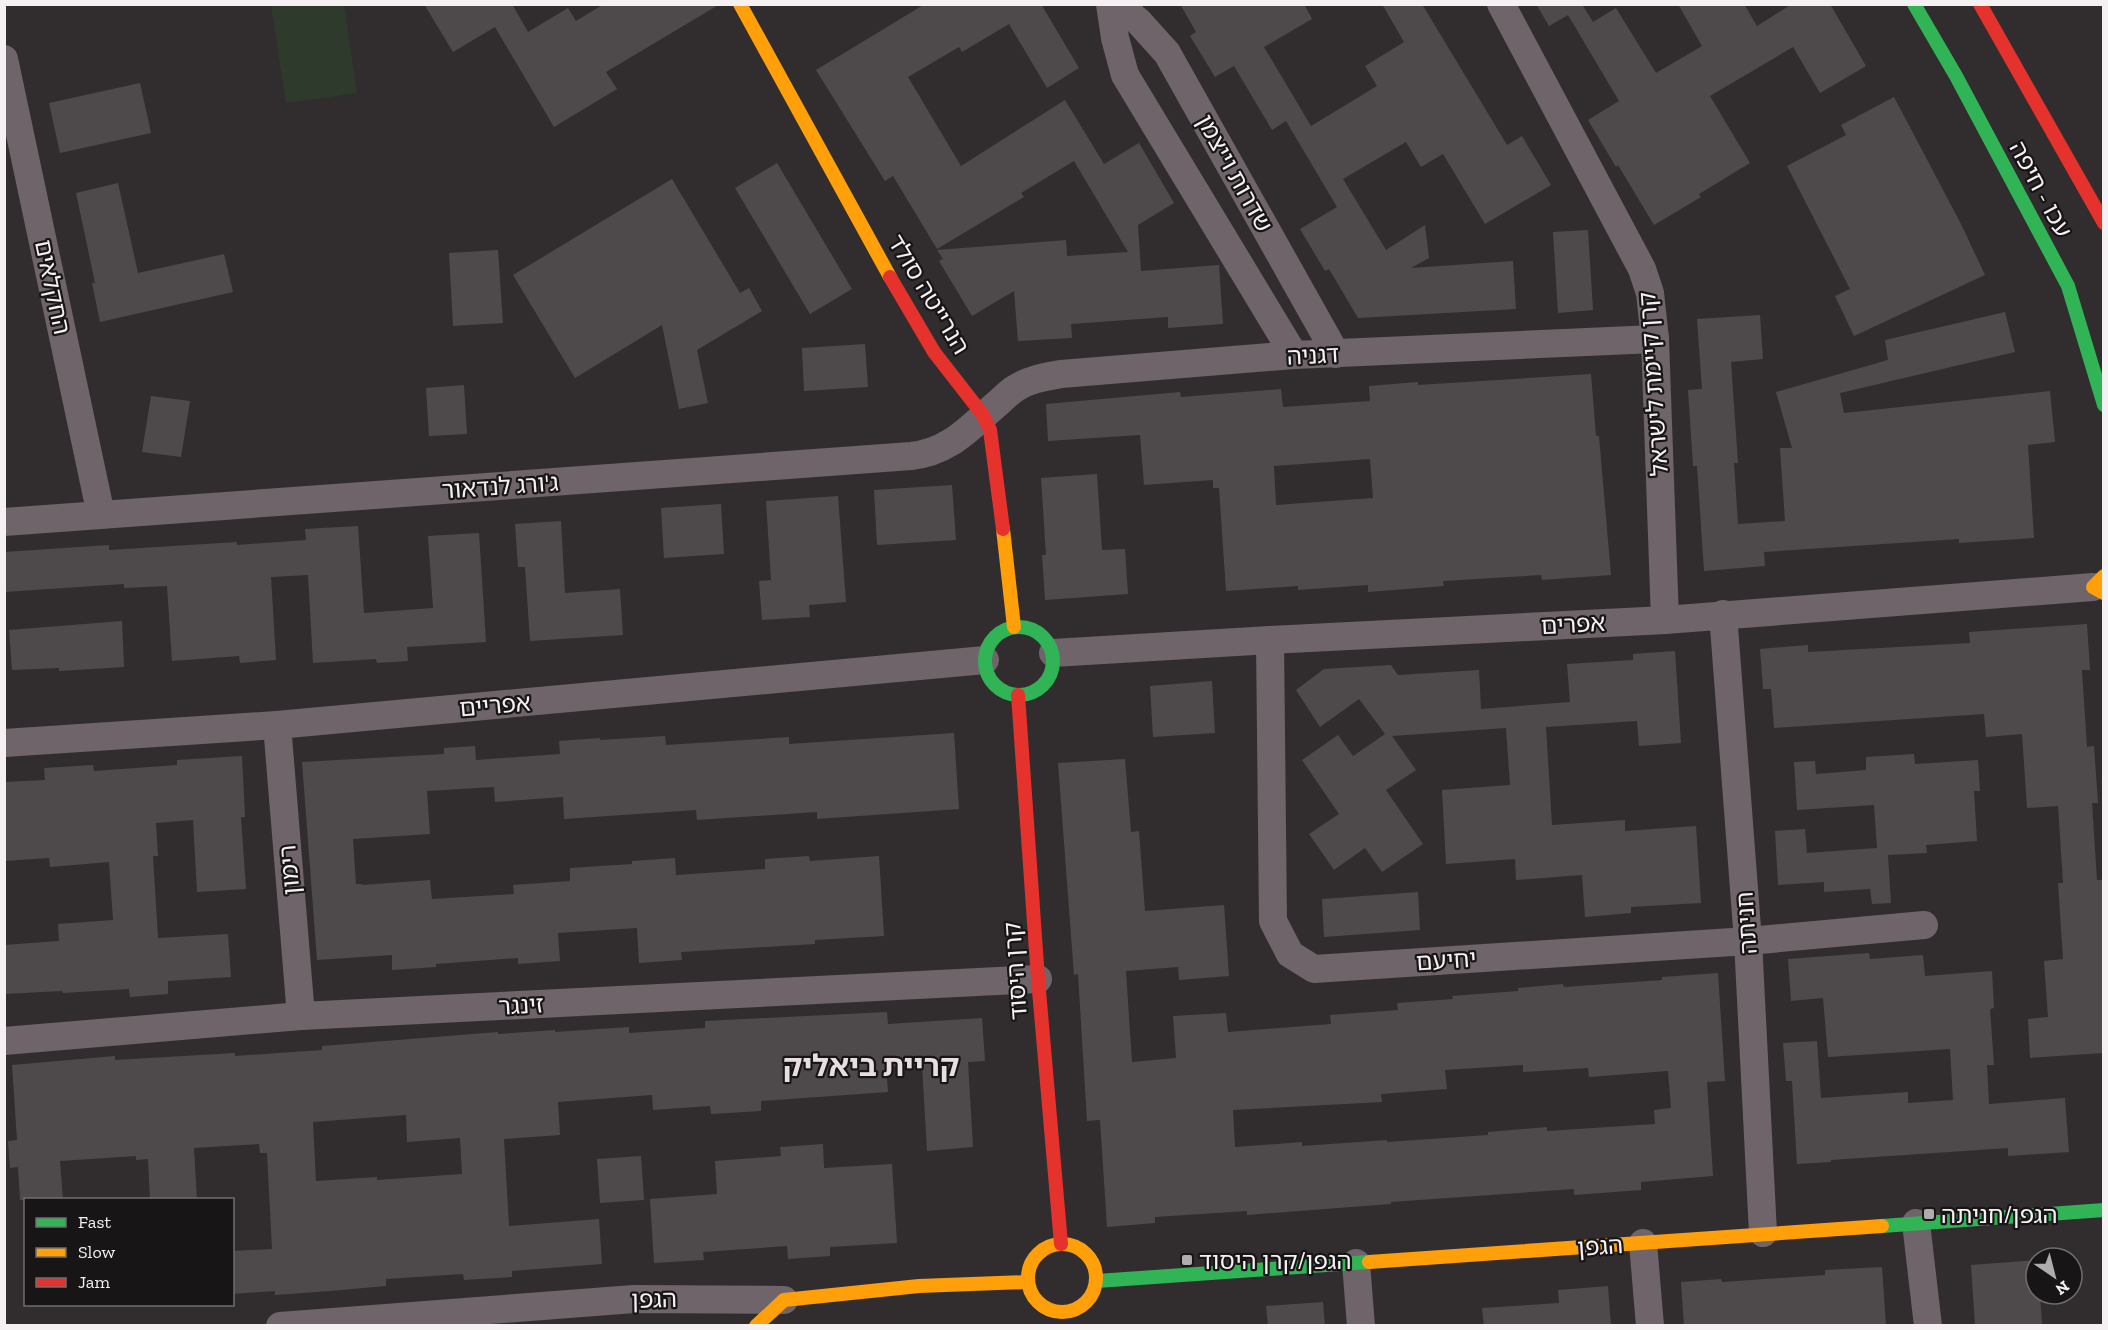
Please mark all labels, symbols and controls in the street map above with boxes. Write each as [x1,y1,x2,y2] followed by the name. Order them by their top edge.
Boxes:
[1191,109,1279,237] street label: שדרות וייצמן
[2004,136,2078,242] street label: עכו - חיפה
[882,229,976,359] street label: הנרייטה סולד
[29,237,77,337] street label: החקלאים
[1632,291,1674,477] street label: קרן קיימת לישראל
[1286,339,1340,371] street label: דגניה
[441,467,559,505] street label: ג'ורג לנדאור
[1540,608,1606,640] street label: אפרים
[458,687,532,723] street label: אפריים
[272,844,306,896] street label: רימון
[1729,891,1763,955] street label: חניתה
[997,921,1033,1021] street label: קרן היסוד
[1415,943,1477,977] street label: יחיעם
[497,989,545,1021] street label: זינגר
[783,1048,959,1084] district label: קריית ביאליק
[24,1198,234,1306] legend
[1941,1200,2058,1229] place label: הגפן/חניתה
[1922,1207,1936,1221] marker: הגפן/חניתה
[78,1211,111,1233] text: Fast
[1576,1230,1624,1262] street label: הגפן
[78,1241,115,1263] text: Slow
[1199,1246,1351,1275] place label: הגפן/קרן היסוד
[2024,1246,2084,1306] north arrow
[1180,1253,1194,1267] marker: הגפן/קרן היסוד
[78,1271,110,1293] text: Jam
[2052,1277,2073,1299] text: N
[631,1284,677,1314] street label: הגפן

